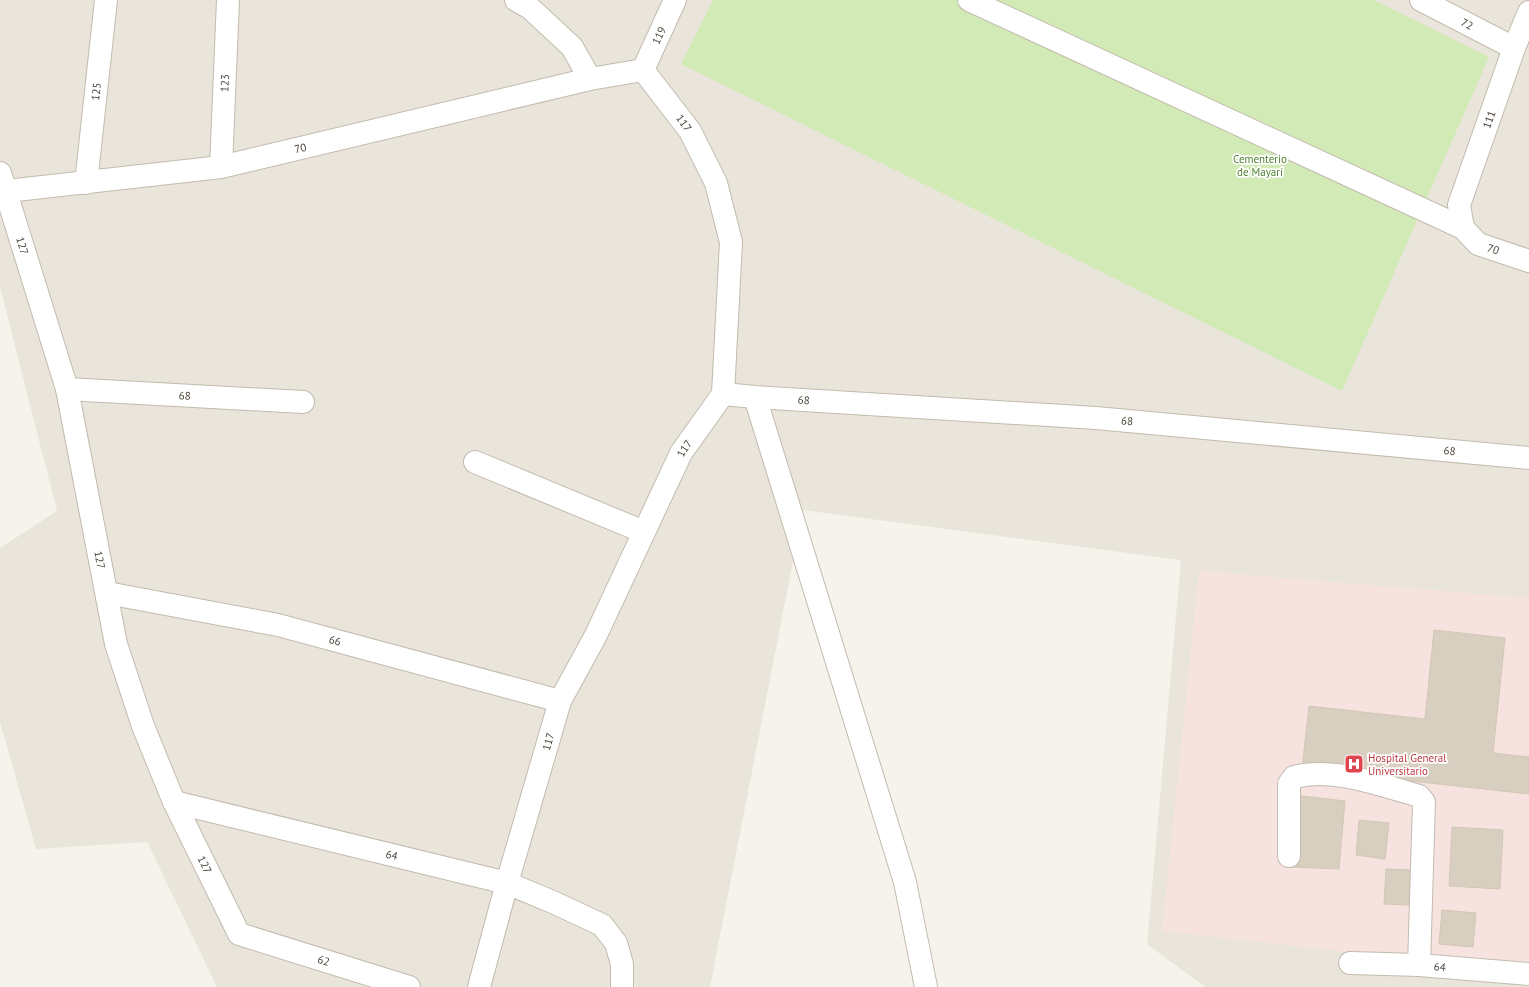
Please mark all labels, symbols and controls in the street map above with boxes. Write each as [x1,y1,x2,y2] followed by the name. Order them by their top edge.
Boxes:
[1459,15,1476,33] street label: 72
[649,24,669,47] street label: 119
[217,74,232,92] street label: 123
[88,82,104,101] street label: 125
[1479,109,1499,130] street label: 111
[673,112,695,134] street label: 117
[293,140,308,156] street label: 70
[1233,152,1287,179] park label: Cementerio de Mayarí
[13,235,32,256] street label: 127
[1485,241,1501,258] street label: 70
[178,388,191,403] street label: 68
[797,393,810,407] street label: 68
[1120,413,1134,428] street label: 68
[673,437,695,459] street label: 117
[1443,443,1456,458] street label: 68
[91,550,108,570] street label: 127
[327,632,343,649] street label: 66
[539,731,557,752] street label: 117
[1368,751,1447,778] place label: Hospital General Universitario
[1343,753,1365,775] hospital icon: Hospital General Universitario
[384,847,399,863] street label: 64
[195,853,215,876] street label: 127
[316,952,331,969] street label: 62
[1433,959,1446,974] street label: 64

